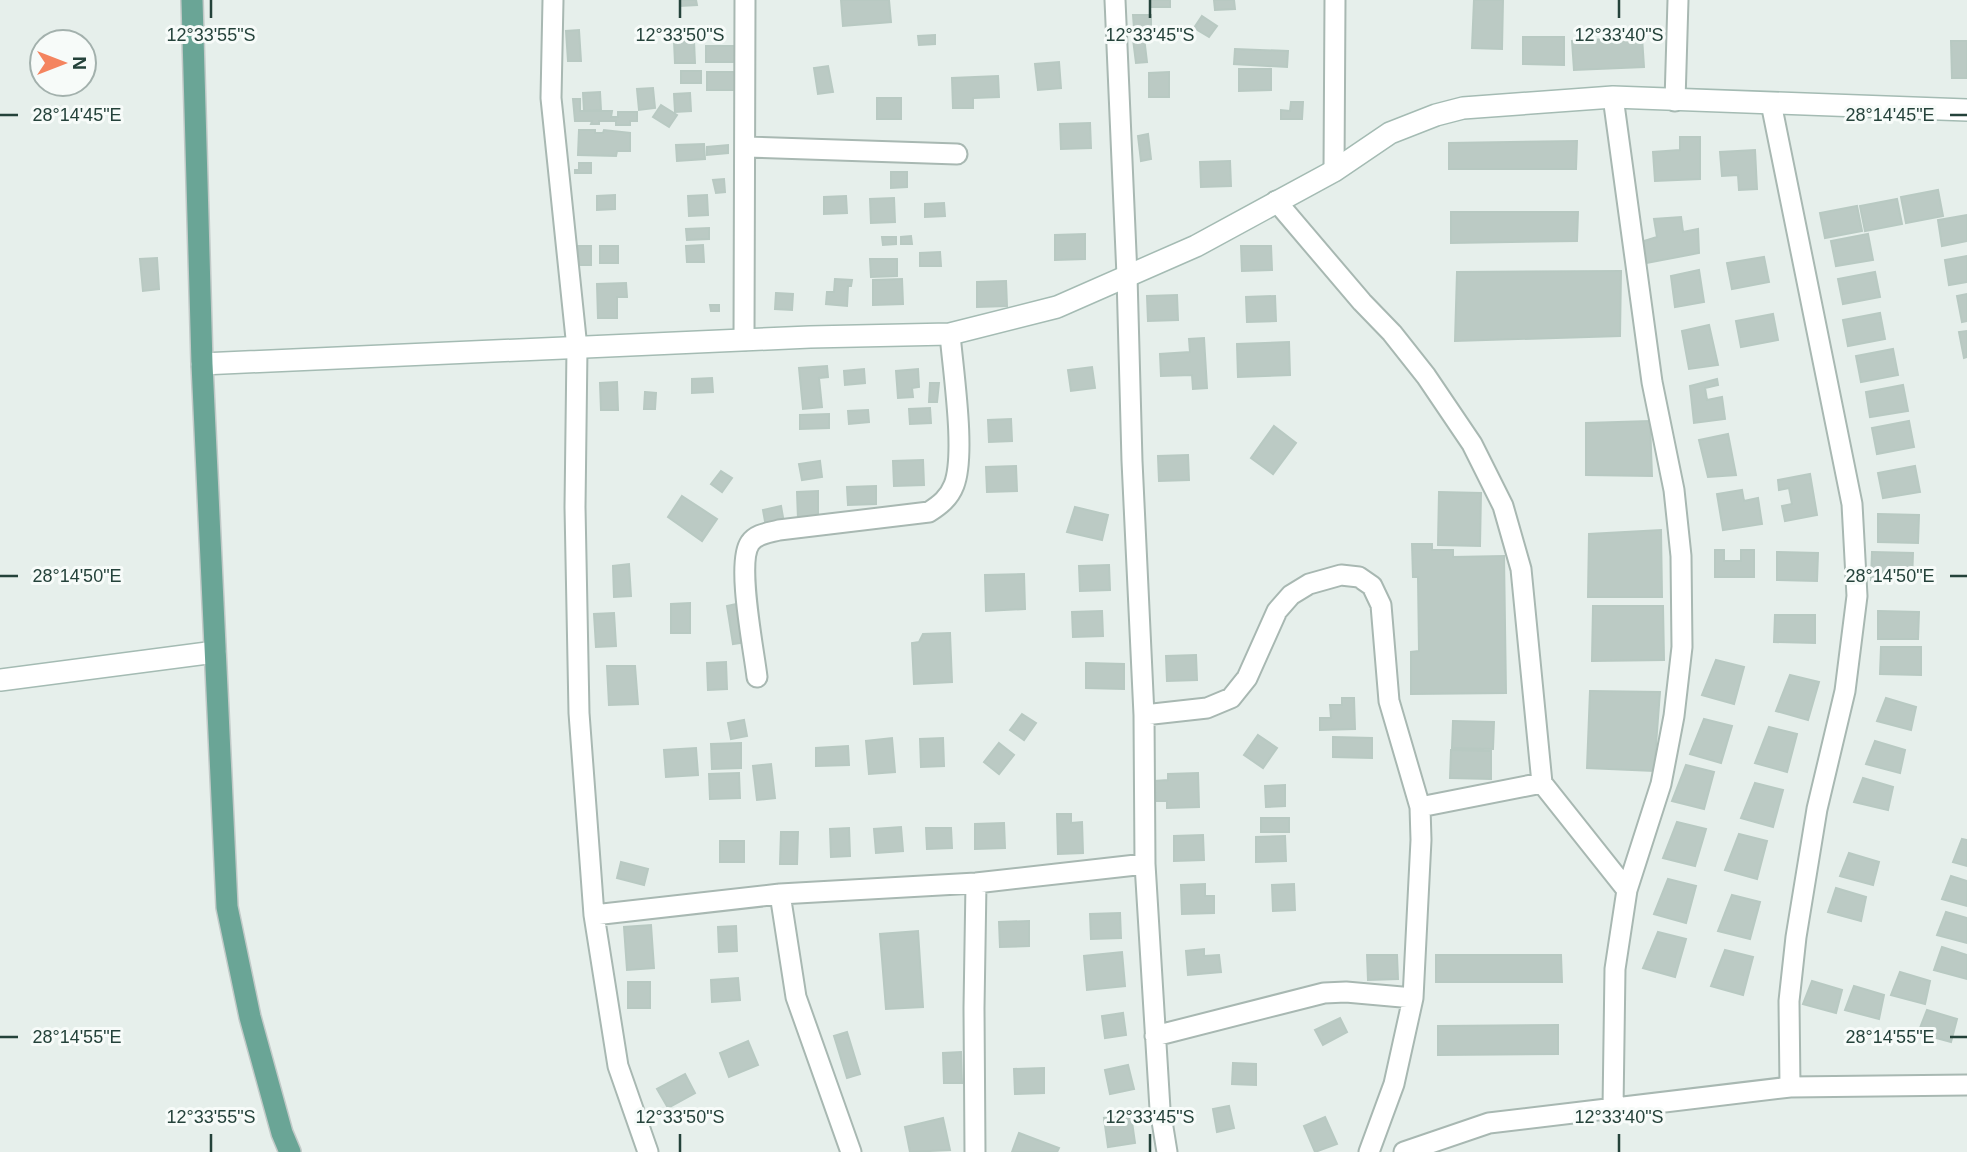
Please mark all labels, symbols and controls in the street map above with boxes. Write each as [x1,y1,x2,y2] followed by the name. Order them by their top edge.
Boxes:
[166,25,256,45] text: 12°33'55"S
[635,25,725,45] text: 12°33'50"S
[1105,25,1195,45] text: 12°33'45"S
[1574,25,1664,45] text: 12°33'40"S
[28,28,98,98] north arrow
[69,56,90,70] text: N
[32,105,122,125] text: 28°14'45"E
[1845,105,1935,125] text: 28°14'45"E
[32,566,122,586] text: 28°14'50"E
[1845,566,1935,586] text: 28°14'50"E
[32,1027,122,1047] text: 28°14'55"E
[1845,1027,1935,1047] text: 28°14'55"E
[166,1107,256,1127] text: 12°33'55"S
[635,1107,725,1127] text: 12°33'50"S
[1105,1107,1195,1127] text: 12°33'45"S
[1574,1107,1664,1127] text: 12°33'40"S

